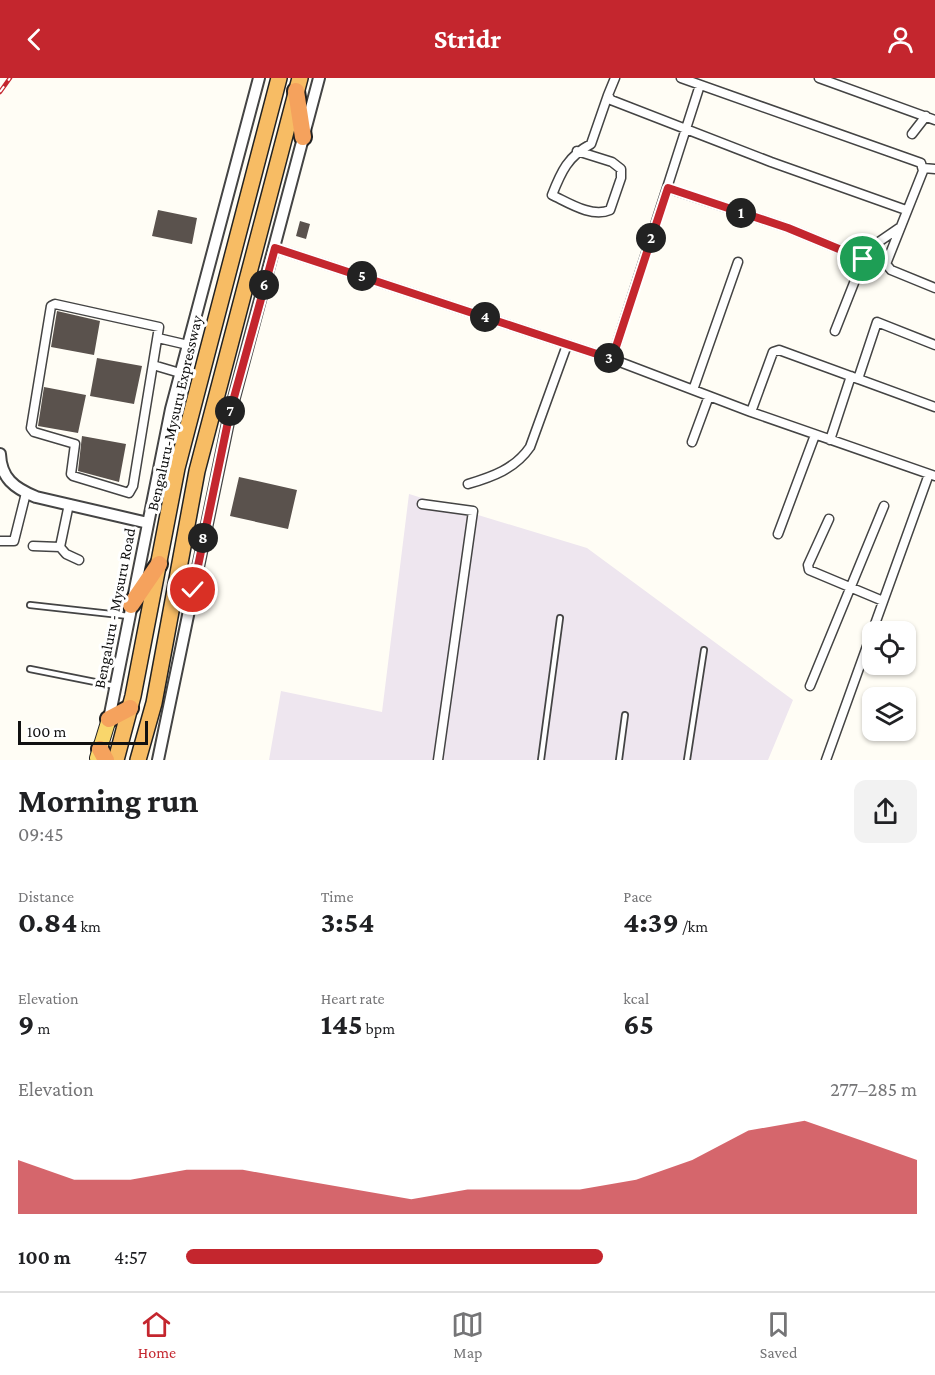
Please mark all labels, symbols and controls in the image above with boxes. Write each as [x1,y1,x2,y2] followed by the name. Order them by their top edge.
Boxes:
[18,23,51,56] icon: back
[884,23,917,56] icon: person
[434,24,501,54] text: Stridr
[726,198,756,228] pin: 1
[738,204,744,221] text: 1
[636,223,666,253] pin: 2
[647,229,655,246] text: 2
[837,233,888,284] pin
[846,242,879,275] icon: arrive
[347,261,377,291] pin: 5
[358,267,366,284] text: 5
[249,270,279,300] pin: 6
[260,276,268,293] text: 6
[470,302,500,332] pin: 4
[481,308,489,325] text: 4
[144,313,206,513] street label: Bengaluru-Mysuru Expressway
[594,343,624,373] pin: 3
[605,349,613,366] text: 3
[215,396,245,426] pin: 7
[226,402,234,419] text: 7
[188,523,218,553] pin: 8
[91,526,139,690] street label: Bengaluru - Mysuru Road
[198,529,208,546] text: 8
[167,564,218,615] pin
[176,573,209,606] icon: check
[862,621,916,741] map controls
[862,621,916,675] button: locate
[862,687,916,741] button: layers
[18,718,148,746] scale bar
[27,723,66,740] text: 100 m
[854,780,917,843] button: share
[18,782,199,819] text: Morning run
[18,823,64,845] text: 09:45
[18,888,74,905] text: Distance
[321,888,353,905] text: Time
[623,888,652,905] text: Pace
[18,905,77,938] text: 0.84
[321,905,375,938] text: 3:54
[623,905,679,938] text: 4:39
[77,918,101,935] text: km
[679,918,708,935] text: /km
[18,990,79,1007] text: Elevation
[321,990,385,1007] text: Heart rate
[623,990,649,1007] text: kcal
[18,1007,34,1040] text: 9
[321,1007,363,1040] text: 145
[623,1007,654,1040] text: 65
[34,1020,50,1037] text: m
[363,1020,395,1037] text: bpm
[18,1078,94,1100] text: Elevation
[830,1078,917,1100] text: 277–285 m
[18,1246,71,1268] text: 100 m
[114,1246,147,1268] text: 4:57
[138,1308,176,1361] tab: Home
[451,1308,484,1361] tab: Map
[760,1308,797,1361] tab: Saved

